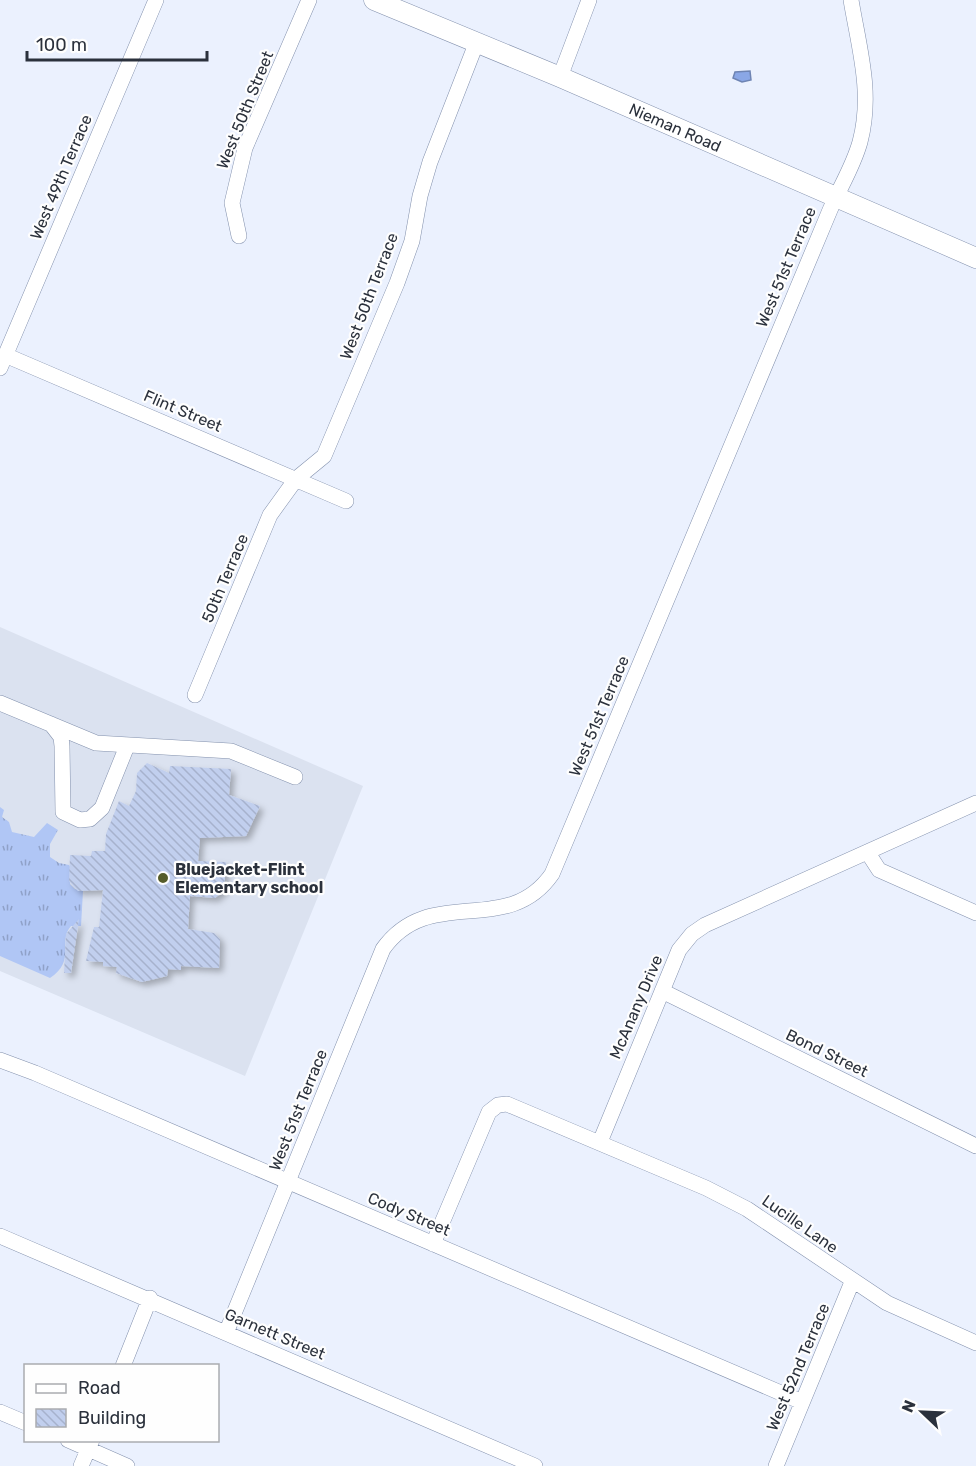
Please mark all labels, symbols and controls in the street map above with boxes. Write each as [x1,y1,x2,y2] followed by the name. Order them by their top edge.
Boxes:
[27,24,207,62] scale bar
[36,34,87,56] text: 100 m
[213,48,277,172] street label: West 50th Street
[626,99,724,156] street label: Nieman Road
[26,112,96,242] street label: West 49th Terrace
[752,204,820,330] street label: West 51st Terrace
[336,230,402,362] street label: West 50th Terrace
[141,386,225,436] street label: Flint Street
[198,531,252,625] street label: 50th Terrace
[565,653,633,779] street label: West 51st Terrace
[175,860,323,897] place label: Bluejacket-Flint Elementary school
[156,871,170,885] marker: Bluejacket-Flint Elementary school
[606,952,666,1062] street label: McAnany Drive
[783,1025,871,1081] street label: Bond Street
[265,1047,331,1173] street label: West 51st Terrace
[365,1188,453,1240] street label: Cody Street
[758,1191,842,1257] street label: Lucille Lane
[763,1300,833,1434] street label: West 52nd Terrace
[222,1304,328,1364] street label: Garnett Street
[24,1364,219,1442] legend
[78,1377,121,1399] text: Road
[892,1382,952,1442] north arrow
[898,1397,920,1415] text: N
[78,1407,146,1429] text: Building

